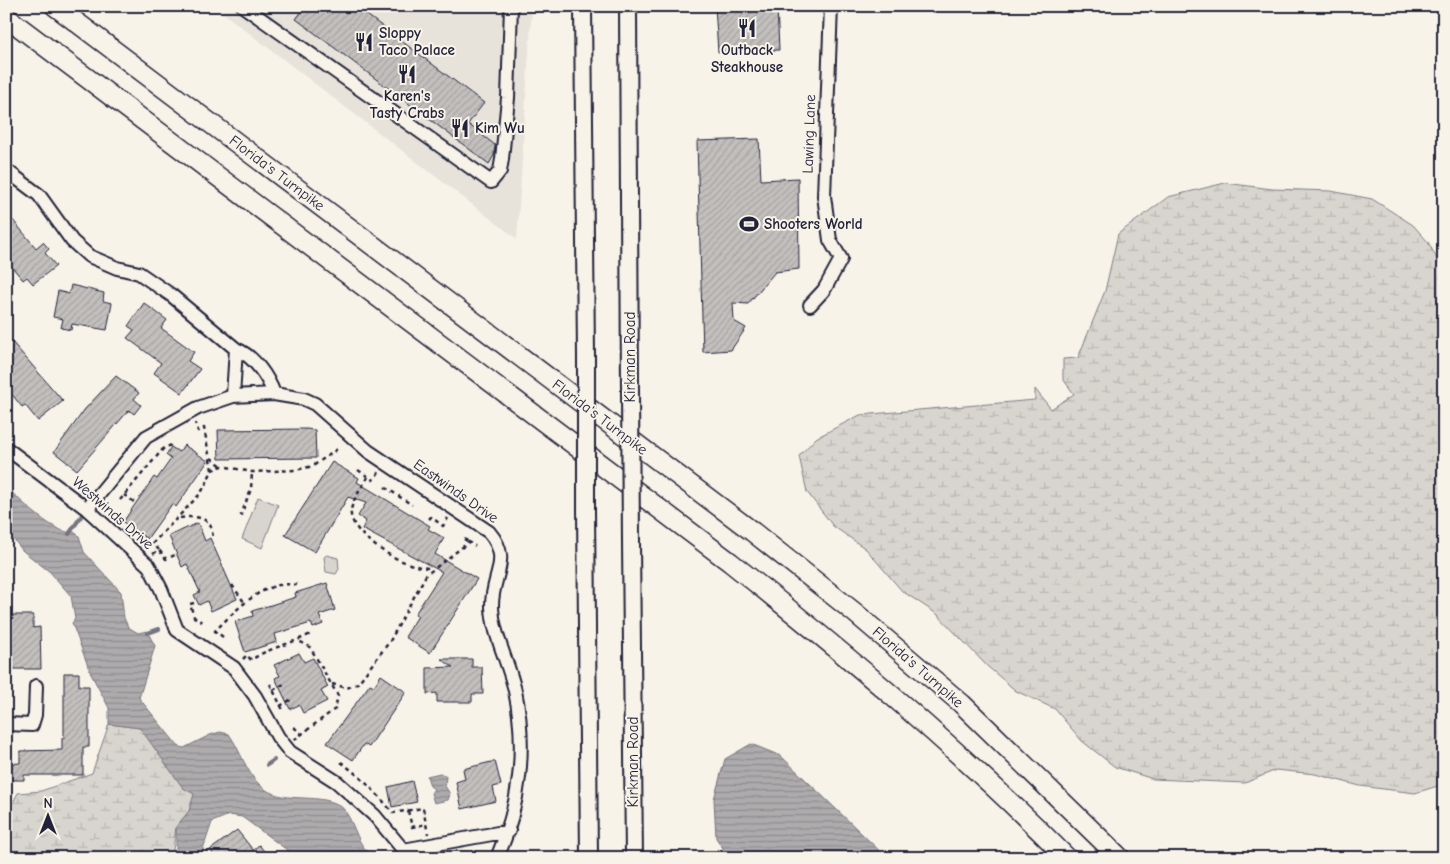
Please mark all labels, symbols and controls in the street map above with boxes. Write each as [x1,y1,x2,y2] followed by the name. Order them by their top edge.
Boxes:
[736,17,758,39] restaurant icon: Outback Steakhouse
[379,24,455,59] place label: Sloppy Taco Palace
[353,31,375,53] restaurant icon: Sloppy Taco Palace
[711,41,783,76] place label: Outback Steakhouse
[396,63,418,85] restaurant icon: Karen's Tasty Crabs
[370,87,444,122] place label: Karen's Tasty Crabs
[799,94,819,174] street label: Lawing Lane
[449,117,471,139] restaurant icon: Kim Wu
[475,119,525,137] place label: Kim Wu
[226,131,329,215] street label: Florida's Turnpike
[738,213,760,235] sports icon: Shooters World
[764,215,863,233] place label: Shooters World
[621,312,639,402] street label: Kirkman Road
[549,375,652,459] street label: Florida's Turnpike
[410,455,502,527] street label: Eastwinds Drive
[69,473,158,554] street label: Westwinds Drive
[869,623,968,712] street label: Florida's Turnpike
[624,717,642,807] street label: Kirkman Road
[22,792,72,842] north arrow
[43,795,53,812] text: N

